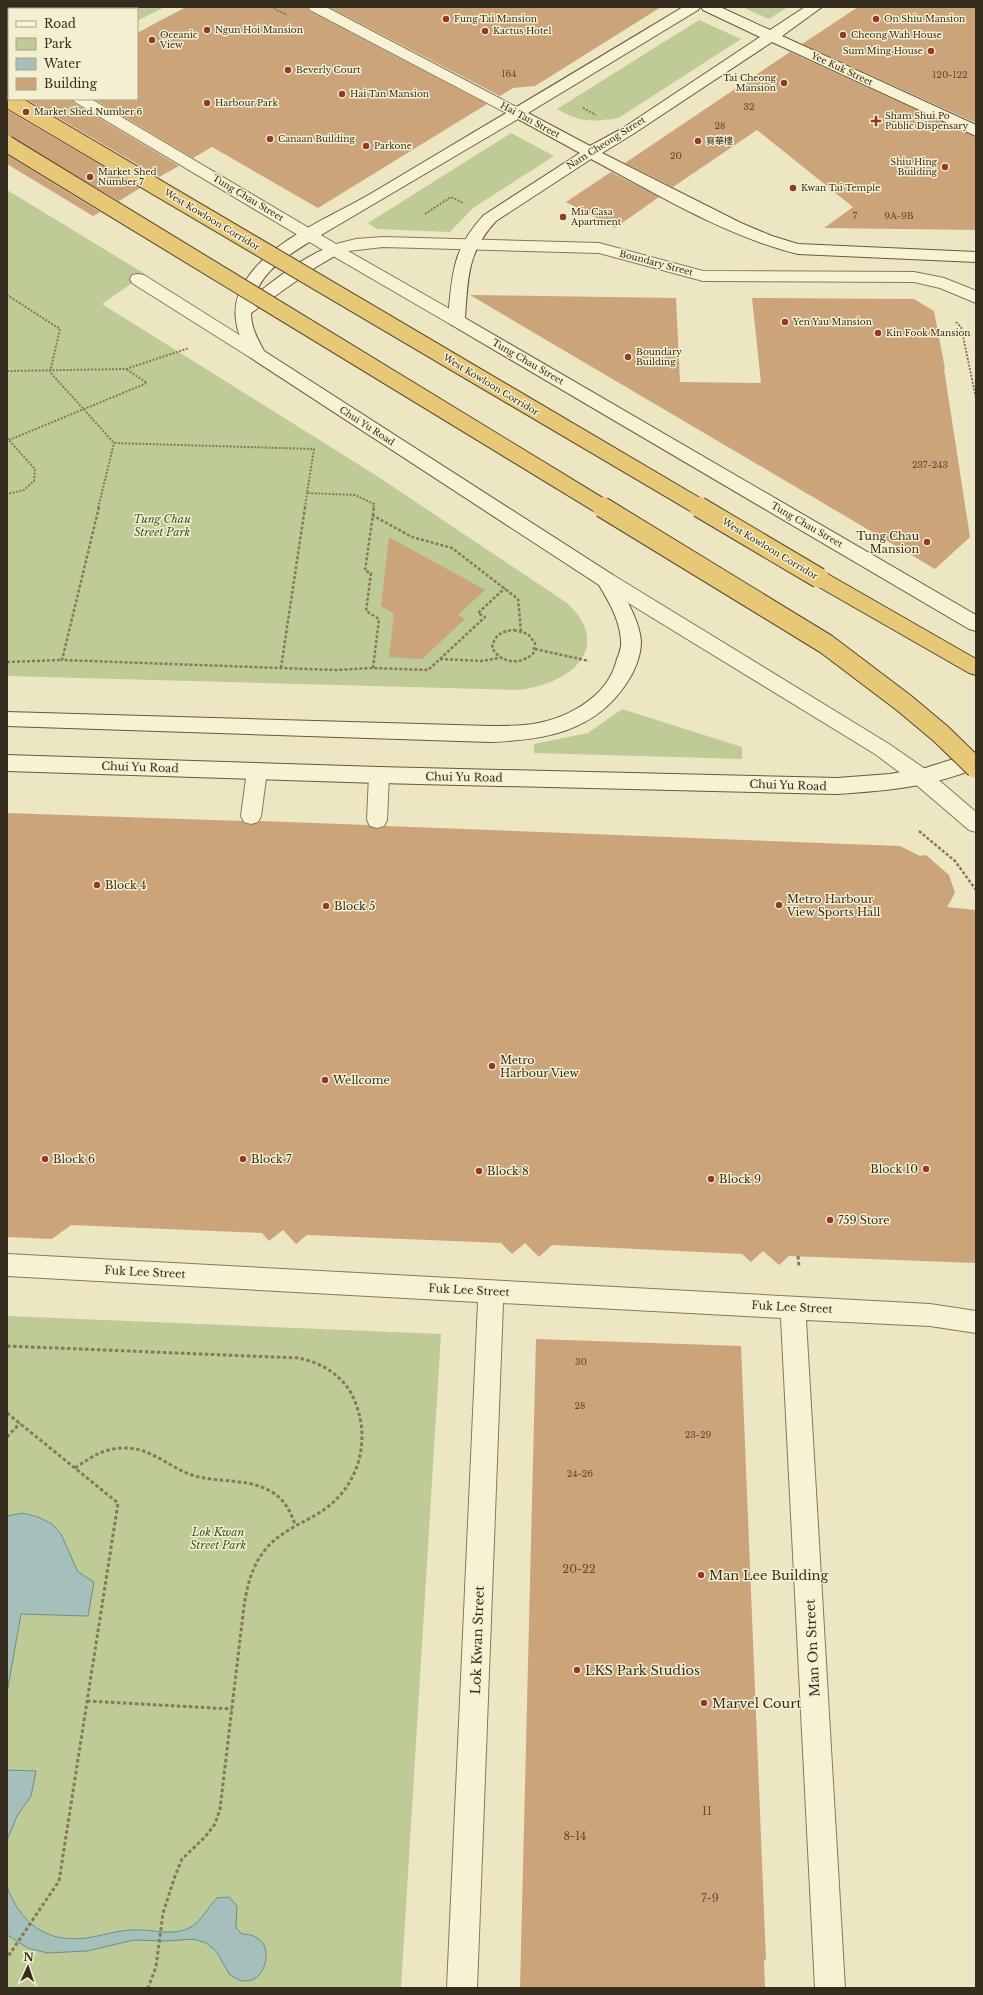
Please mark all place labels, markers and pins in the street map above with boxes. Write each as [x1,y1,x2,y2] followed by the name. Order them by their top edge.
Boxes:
[454,13,537,24] place label: Fung Tai Mansion
[884,13,965,24] place label: On Shiu Mansion
[441,14,451,24] marker: Fung Tai Mansion
[871,14,881,24] marker: On Shiu Mansion
[215,24,303,35] place label: Ngun Hoi Mansion
[202,25,212,35] marker: Ngun Hoi Mansion
[493,25,551,36] place label: Kactus Hotel
[480,26,490,36] marker: Kactus Hotel
[159,29,198,50] place label: Oceanic View
[851,29,942,40] place label: Cheong Wah House
[838,30,848,40] marker: Cheong Wah House
[147,35,157,45] marker: Oceanic View
[843,45,923,56] place label: Sum Ming House
[926,46,936,56] marker: Sum Ming House
[296,64,361,75] place label: Beverly Court
[283,65,293,75] marker: Beverly Court
[723,72,777,93] place label: Tai Cheong Mansion
[779,78,789,88] marker: Tai Cheong Mansion
[350,88,429,99] place label: Hai Tan Mansion
[337,89,347,99] marker: Hai Tan Mansion
[215,97,278,108] place label: Harbour Park
[202,98,212,108] marker: Harbour Park
[34,106,143,117] place label: Market Shed Number 6
[21,107,31,117] marker: Market Shed Number 6
[885,110,968,131] place label: Sham Shui Po Public Dispensary
[870,115,882,127] marker: Sham Shui Po Public Dispensary
[278,133,355,144] place label: Canaan Building
[265,134,275,144] marker: Canaan Building
[706,135,733,146] place label: 寶華樓
[693,136,703,146] marker: 寶華樓
[374,140,412,151] place label: Parkone
[361,141,371,151] marker: Parkone
[890,156,938,177] place label: Shiu Hing Building
[940,162,950,172] marker: Shiu Hing Building
[98,166,157,187] place label: Market Shed Number 7
[85,172,95,182] marker: Market Shed Number 7
[801,182,880,193] place label: Kwan Tai Temple
[788,183,798,193] marker: Kwan Tai Temple
[570,206,622,227] place label: Mia Casa Apartment
[558,212,568,222] marker: Mia Casa Apartment
[792,316,872,327] place label: Yen Yau Mansion
[780,317,790,327] marker: Yen Yau Mansion
[886,327,971,338] place label: Kin Fook Mansion
[873,328,883,338] marker: Kin Fook Mansion
[636,346,682,367] place label: Boundary Building
[623,352,633,362] marker: Boundary Building
[856,529,920,556] place label: Tung Chau Mansion
[922,537,932,547] marker: Tung Chau Mansion
[105,878,146,892] place label: Block 4
[92,880,102,890] marker: Block 4
[786,892,881,919] place label: Metro Harbour View Sports Hall
[334,899,375,913] place label: Block 5
[774,900,784,910] marker: Metro Harbour View Sports Hall
[321,901,331,911] marker: Block 5
[500,1053,579,1080] place label: Metro Harbour View
[487,1061,497,1071] marker: Metro Harbour View
[332,1073,390,1087] place label: Wellcome
[320,1075,330,1085] marker: Wellcome
[53,1152,95,1166] place label: Block 6
[251,1152,292,1166] place label: Block 7
[40,1154,50,1164] marker: Block 6
[238,1154,248,1164] marker: Block 7
[870,1162,918,1176] place label: Block 10
[487,1164,529,1178] place label: Block 8
[921,1164,931,1174] marker: Block 10
[474,1166,484,1176] marker: Block 8
[719,1172,761,1186] place label: Block 9
[706,1174,716,1184] marker: Block 9
[838,1213,890,1227] place label: 759 Store
[825,1215,835,1225] marker: 759 Store
[709,1567,829,1584] place label: Man Lee Building
[696,1570,706,1580] marker: Man Lee Building
[585,1662,700,1679] place label: LKS Park Studios
[572,1665,582,1675] marker: LKS Park Studios
[712,1695,801,1712] place label: Marvel Court
[699,1698,709,1708] marker: Marvel Court

